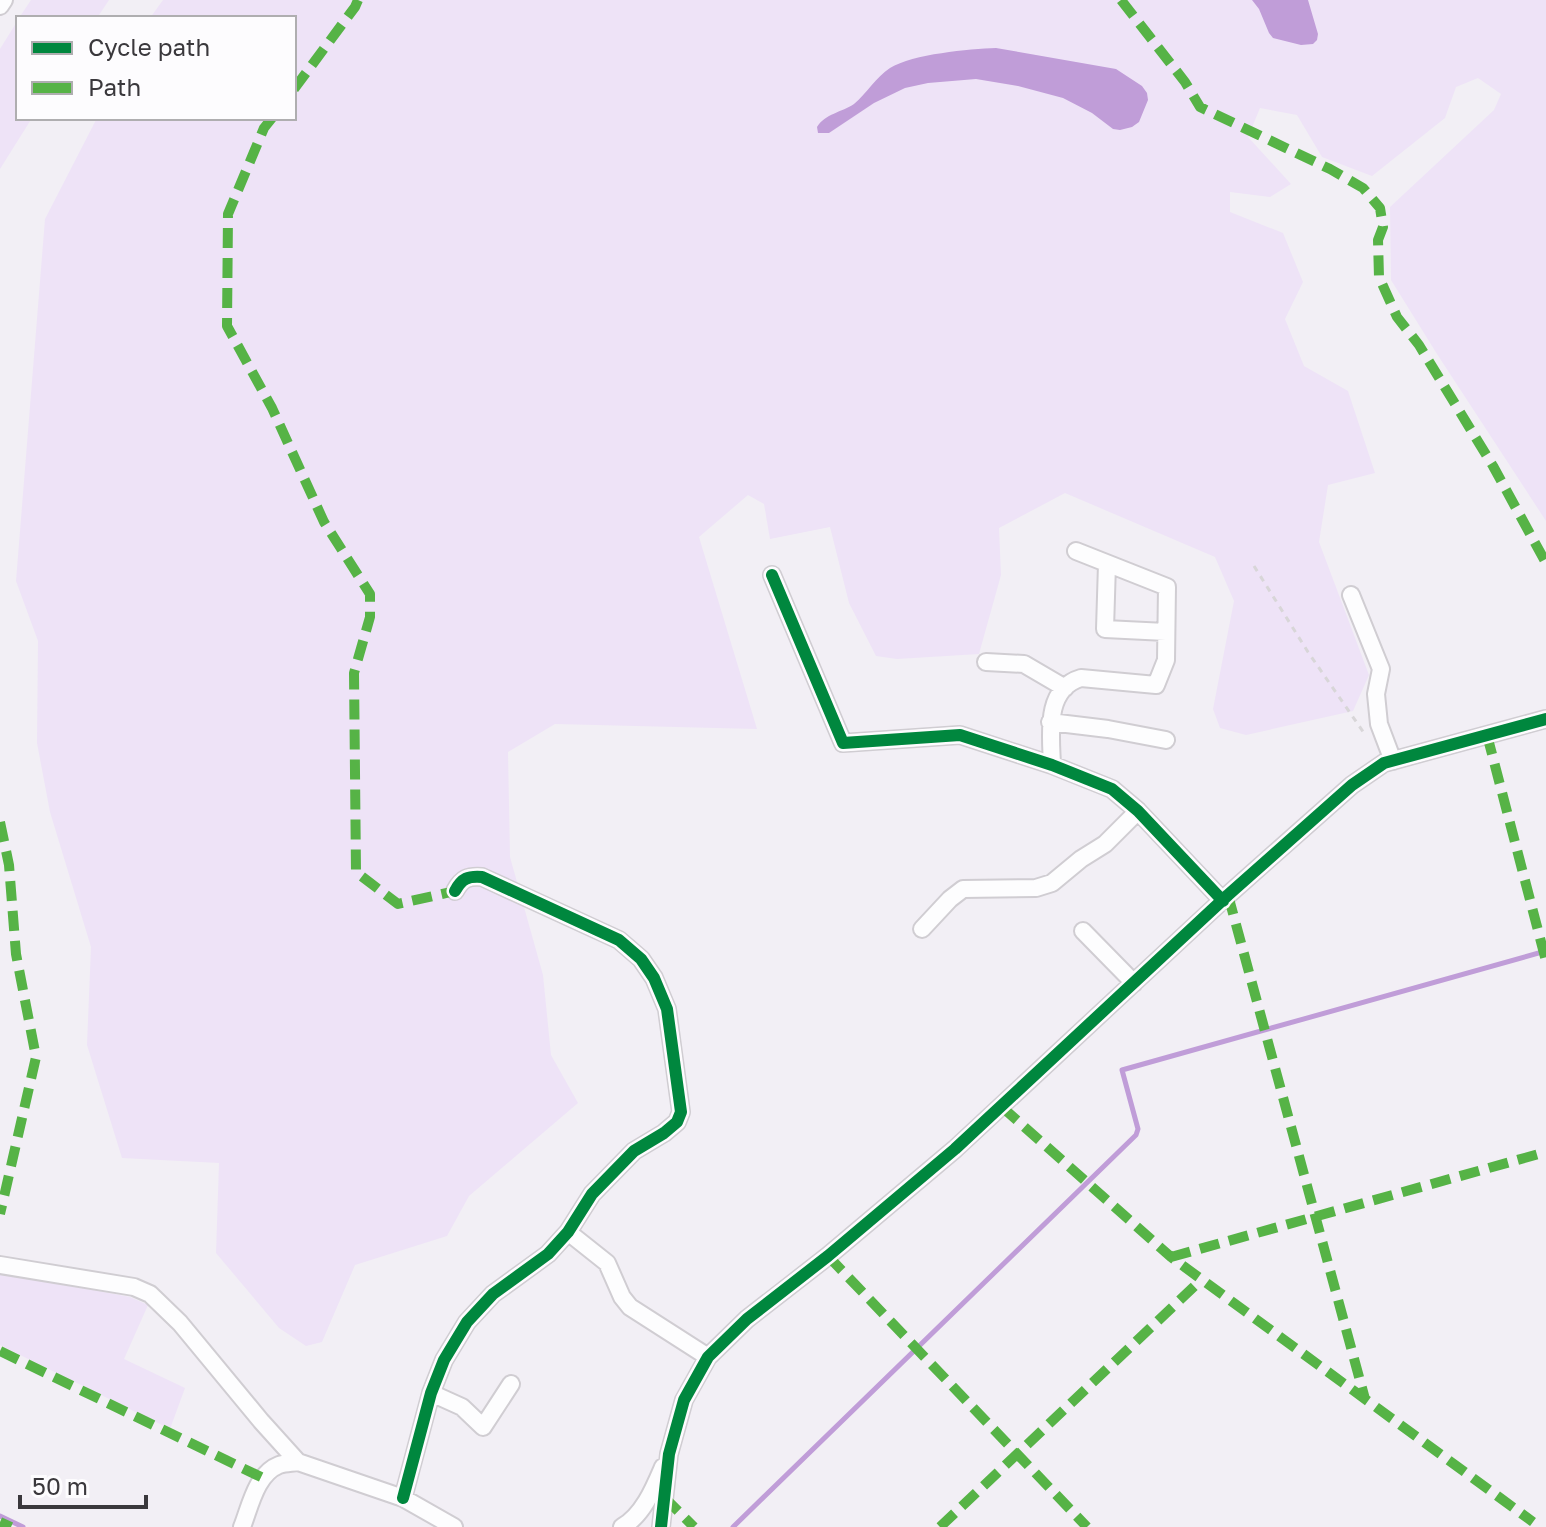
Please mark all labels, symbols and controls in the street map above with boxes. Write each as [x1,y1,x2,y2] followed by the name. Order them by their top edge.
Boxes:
[16,16,296,120] legend
[88,32,210,61] text: Cycle path
[88,72,141,101] text: Path
[20,1459,146,1509] scale bar
[32,1471,88,1500] text: 50 m

